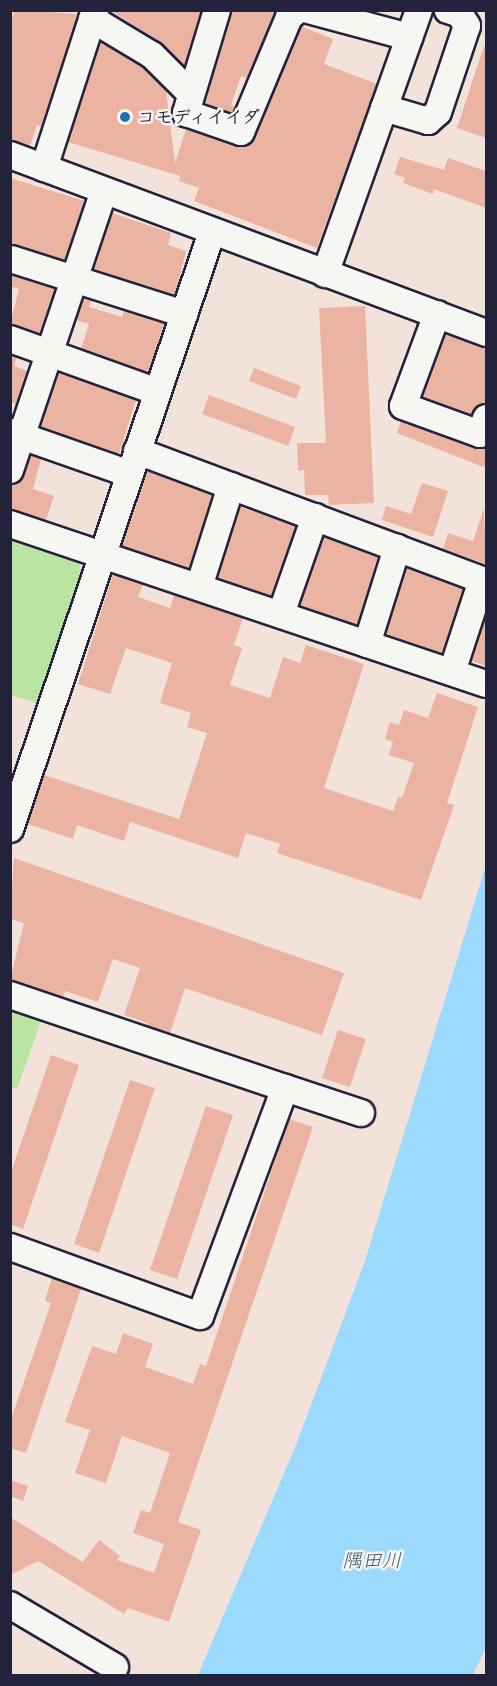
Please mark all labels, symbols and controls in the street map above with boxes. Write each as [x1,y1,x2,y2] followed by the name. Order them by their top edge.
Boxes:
[137,106,263,128] place label: コモディイイダ
[118,110,132,124] marker: コモディイイダ
[342,1548,402,1572] water label: 隅田川

